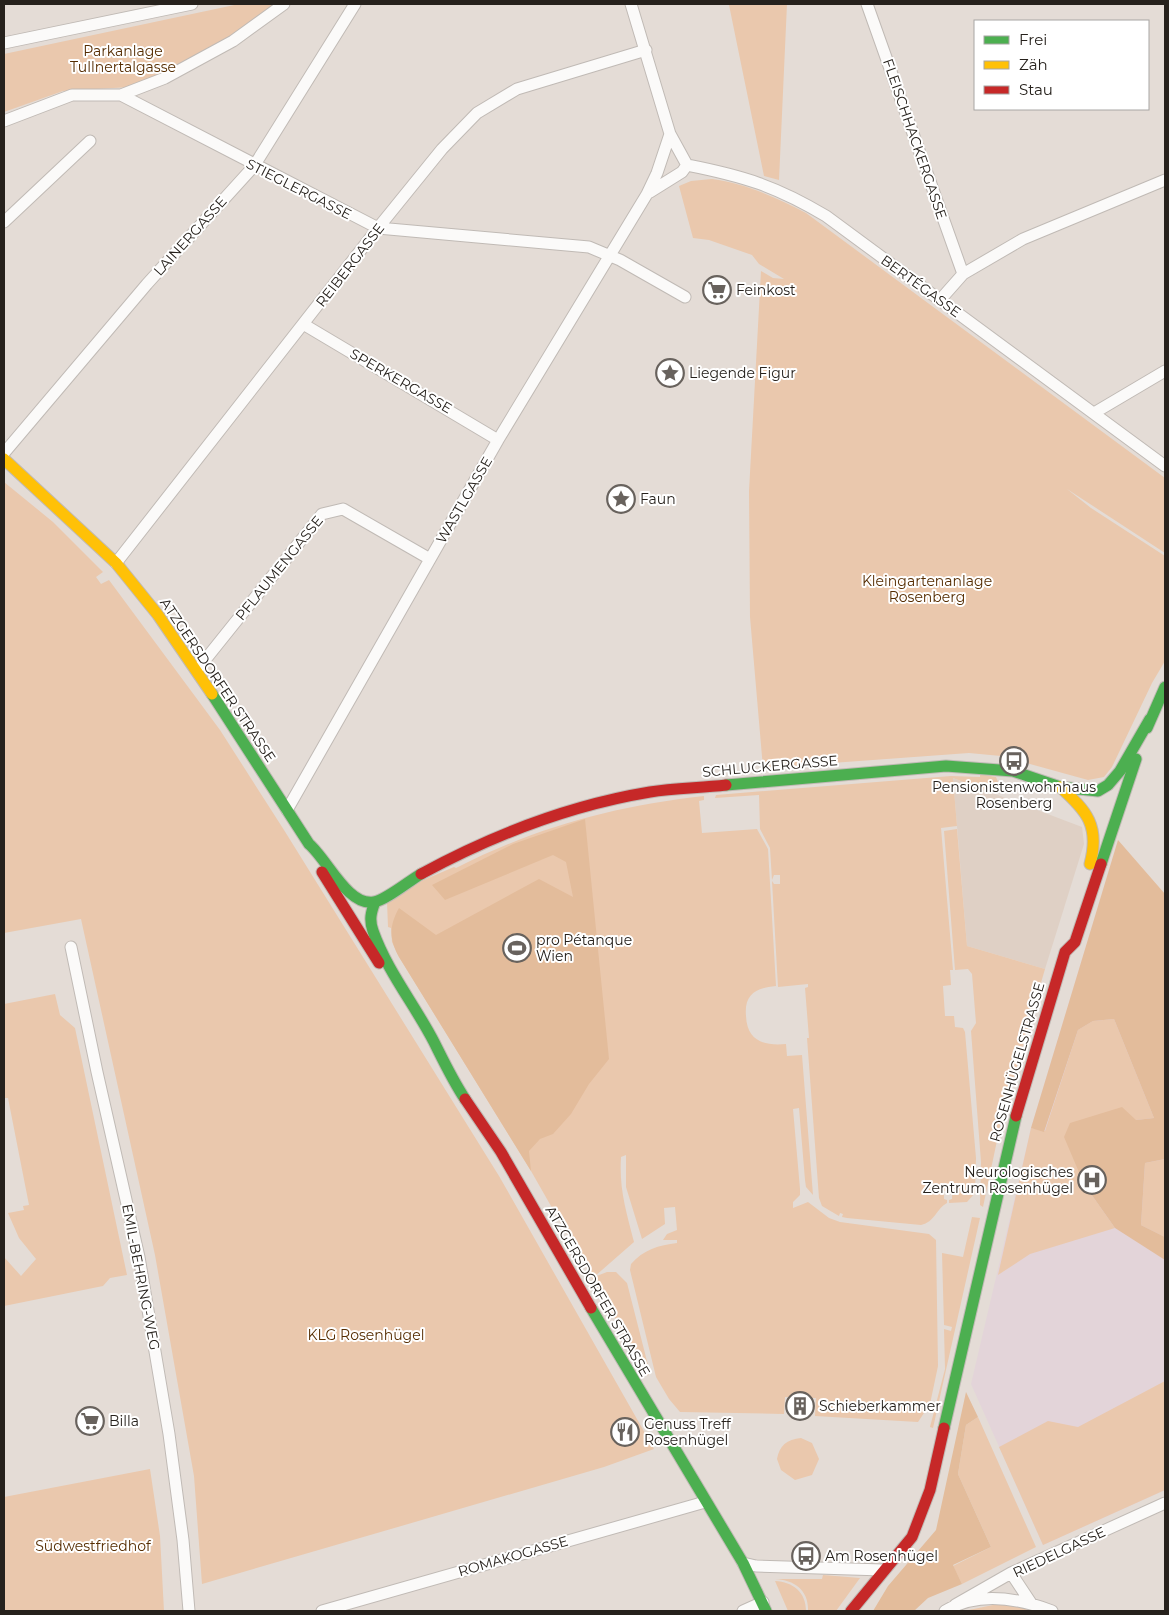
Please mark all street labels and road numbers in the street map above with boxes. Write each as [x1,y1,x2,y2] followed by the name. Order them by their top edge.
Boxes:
[879,56,951,222] street label: FLEISCHHACKERGASSE
[243,155,355,223] street label: STIEGLERGASSE
[150,193,230,279] street label: LAINERGASSE
[312,220,388,310] street label: REIBERGASSE
[877,251,965,321] street label: BERTÉGASSE
[347,344,455,418] street label: SPERKERGASSE
[432,453,496,547] street label: WASTLGASSE
[231,512,327,624] street label: PFLAUMENGASSE
[156,594,280,766] street label: ATZGERSDORFER STRASSE
[702,751,838,781] street label: SCHLUCKERGASSE
[986,980,1048,1144] street label: ROSENHÜGELSTRASSE
[118,1202,164,1352] street label: EMIL-BEHRING-WEG
[542,1202,654,1380] street label: ATZGERSDORFER STRASSE
[1010,1523,1108,1581] street label: RIEDELGASSE
[456,1532,570,1580] street label: ROMAKOGASSE

